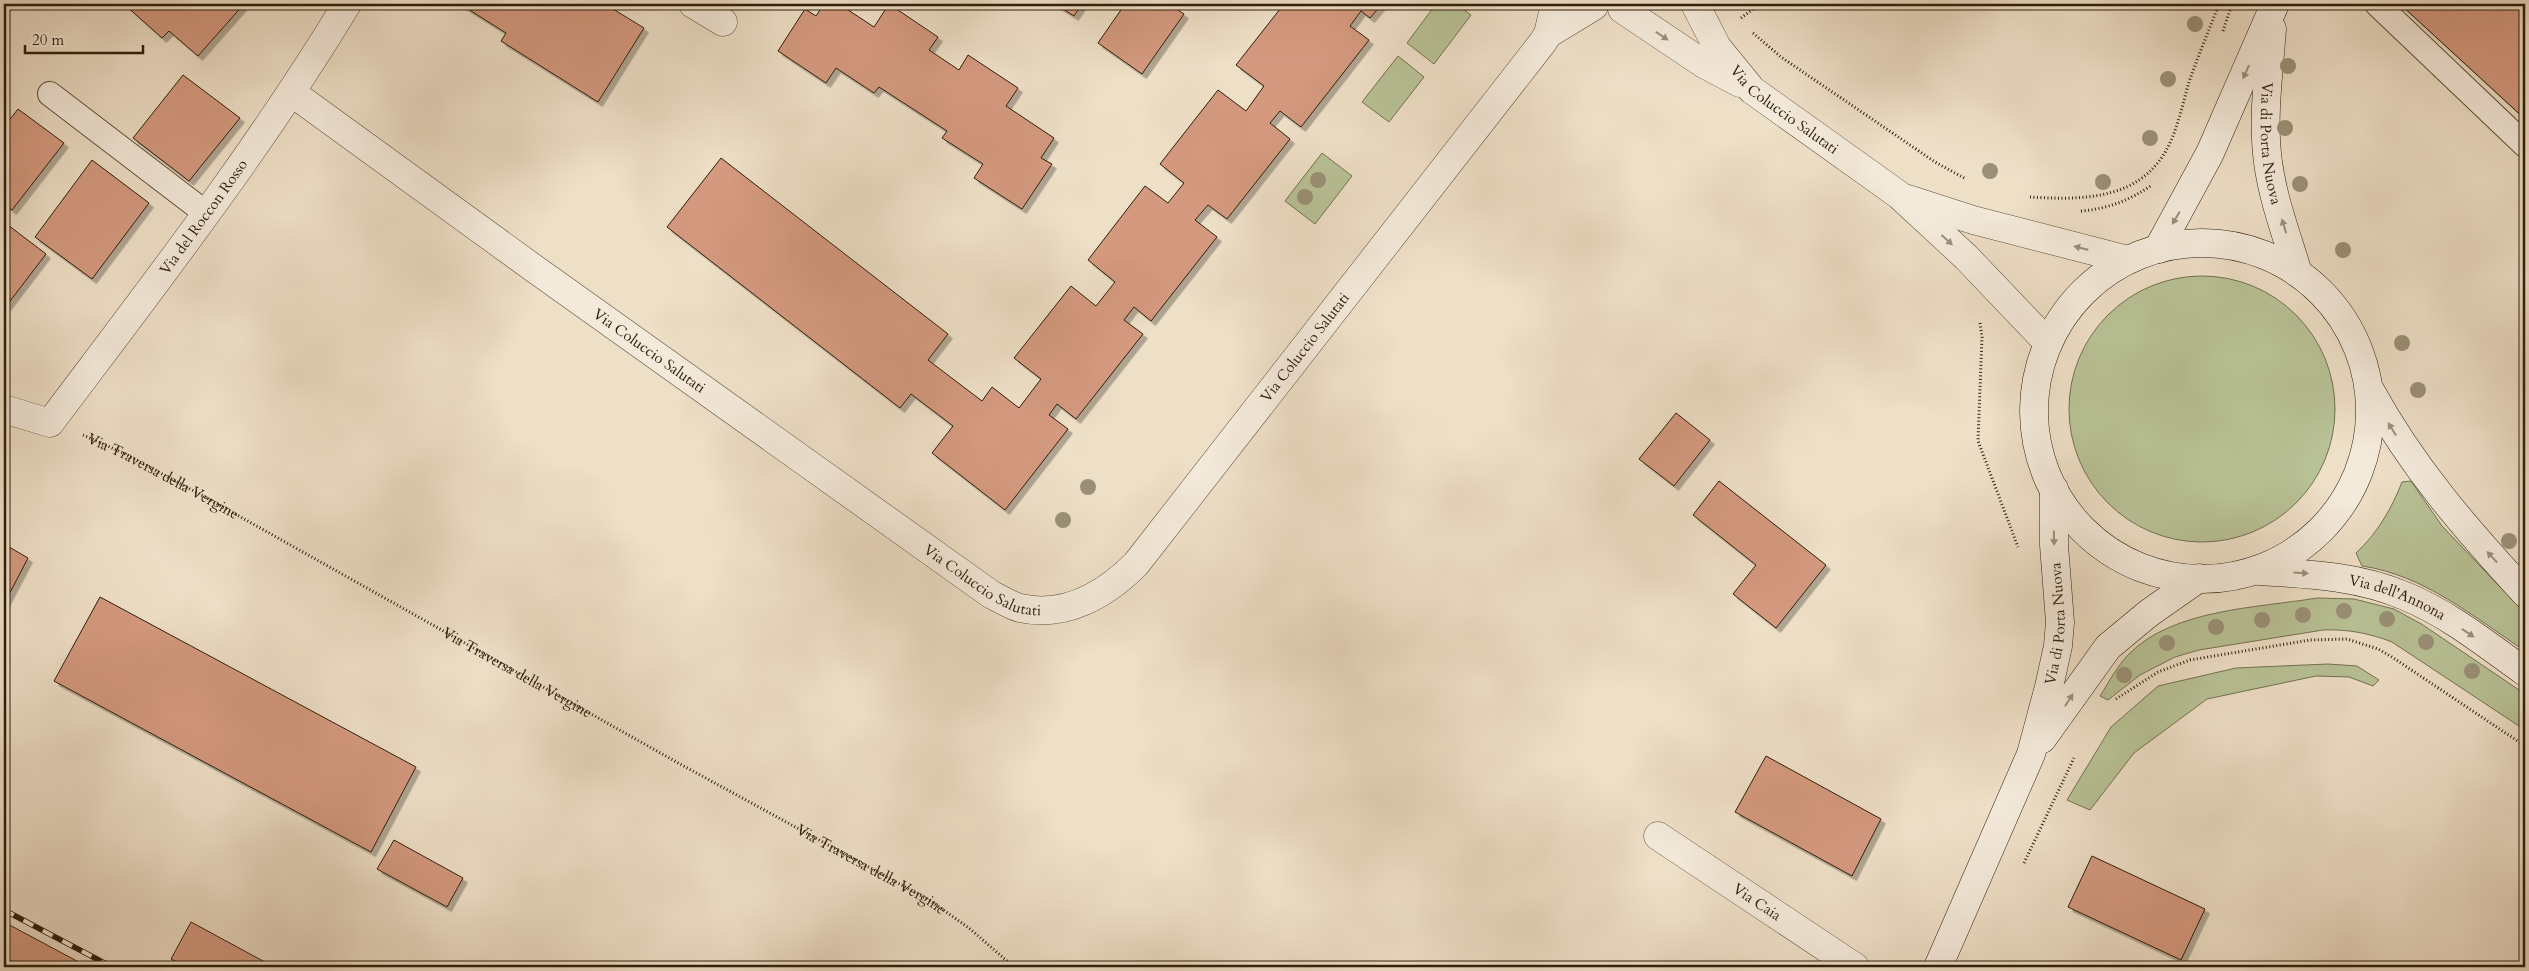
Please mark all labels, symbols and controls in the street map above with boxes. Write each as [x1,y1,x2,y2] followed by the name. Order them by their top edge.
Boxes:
[25,22,142,54] scale bar
[32,30,64,50] text: 20 m
[1655,31,1669,41] one-way arrow
[1726,61,1843,159] street label: Via Coluccio Salutati
[2242,65,2250,79] one-way arrow
[2256,82,2287,207] street label: Via di Porta Nuova
[155,155,252,279] street label: Via del Roccon Rosso
[2171,211,2180,224] one-way arrow
[2279,218,2287,233] one-way arrow
[1941,234,1953,246] one-way arrow
[2073,244,2088,252] one-way arrow
[1256,289,1354,406] street label: Via Coluccio Salutati
[589,304,710,398] street label: Via Coluccio Salutati
[2388,422,2397,436] one-way arrow
[84,428,243,524] street label: Via Traversa della Vergine
[2050,530,2058,546] one-way arrow
[920,539,1041,620] street label: Via Coluccio Salutati
[2486,551,2498,563] one-way arrow
[2040,561,2070,686] street label: Via di Porta Nuova
[2293,570,2309,578] one-way arrow
[2347,570,2450,625] street label: Via dell'Annona
[439,622,596,723] street label: Via Traversa della Vergine
[2461,628,2475,637] one-way arrow
[2064,694,2074,707] one-way arrow
[793,819,950,919] street label: Via Traversa della Vergine
[1729,878,1786,926] street label: Via Caia

